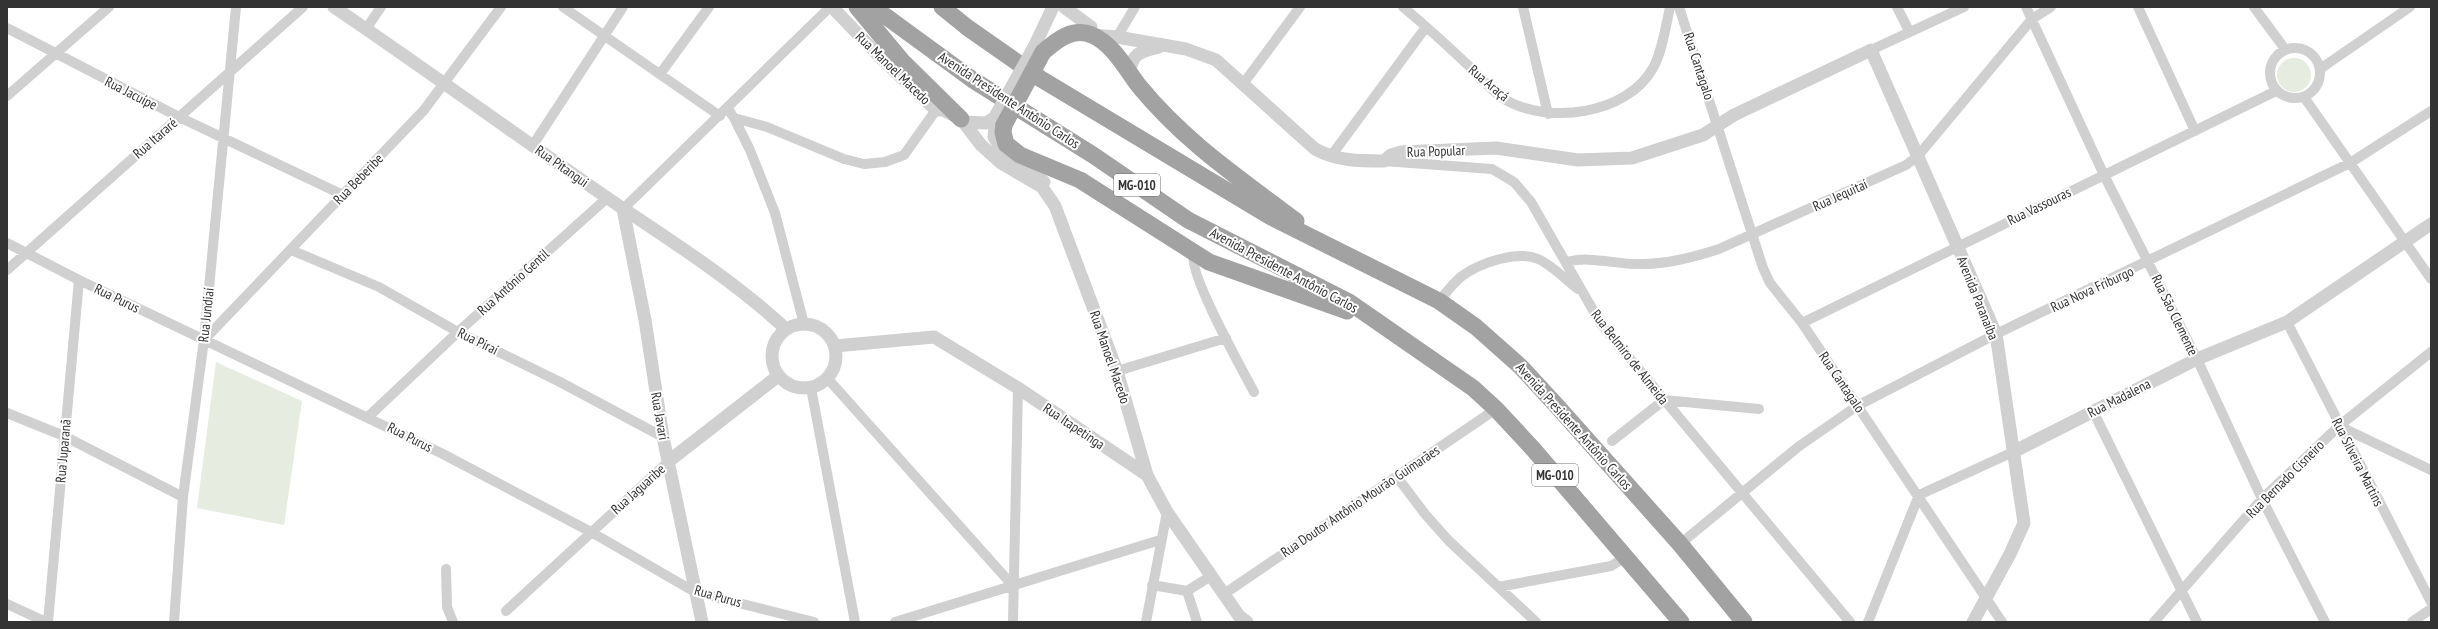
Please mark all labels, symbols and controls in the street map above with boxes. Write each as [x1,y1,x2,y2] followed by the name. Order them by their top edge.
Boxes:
[852,28,934,108] street label: Rua Manoel Macedo
[1680,30,1718,102] street label: Rua Cantagalo
[935,47,1083,153] street label: Avenida Presidente Antônio Carlos
[1465,61,1513,105] street label: Rua Araçá
[102,72,160,114] street label: Rua Jacuípe
[129,114,181,162] street label: Rua Itararé
[532,141,592,191] street label: Rua Pitangui
[1407,141,1466,161] street label: Rua Popular
[329,149,387,208] street label: Rua Beberibe
[1114,174,1160,196] road number: MG-010
[1810,175,1870,215] street label: Rua Jequitaí
[2004,183,2074,229] street label: Rua Vassouras
[1207,223,1361,317] street label: Avenida Presidente Antônio Carlos
[473,244,553,319] street label: Rua Antônio Gentil
[1953,254,2003,342] street label: Avenida Paranaíba
[2048,262,2136,316] street label: Rua Nova Friburgo
[2148,272,2202,359] street label: Rua São Clemente
[91,279,143,317] street label: Rua Purus
[194,287,218,343] street label: Rua Jundiaí
[1587,306,1673,408] street label: Rua Belmiro de Almeida
[1086,308,1134,406] street label: Rua Manoel Macedo
[455,323,501,359] street label: Rua Piraí
[1815,348,1869,416] street label: Rua Cantagalo
[1512,359,1636,494] street label: Avenida Presidente Antônio Carlos
[2084,374,2154,422] street label: Rua Madalena
[647,391,673,441] street label: Rua Javari
[1040,399,1108,453] street label: Rua Itapetinga
[2328,415,2388,509] street label: Rua Silveira Martins
[51,418,75,484] street label: Rua Juparanã
[385,418,436,456] street label: Rua Purus
[2242,436,2328,522] street label: Rua Bernado Cisneiro
[1277,441,1443,561] street label: Rua Doutor Antônio Mourão Guimarães
[607,460,669,518] street label: Rua Jaguaribe
[1532,464,1578,486] road number: MG-010
[692,581,744,611] street label: Rua Purus

